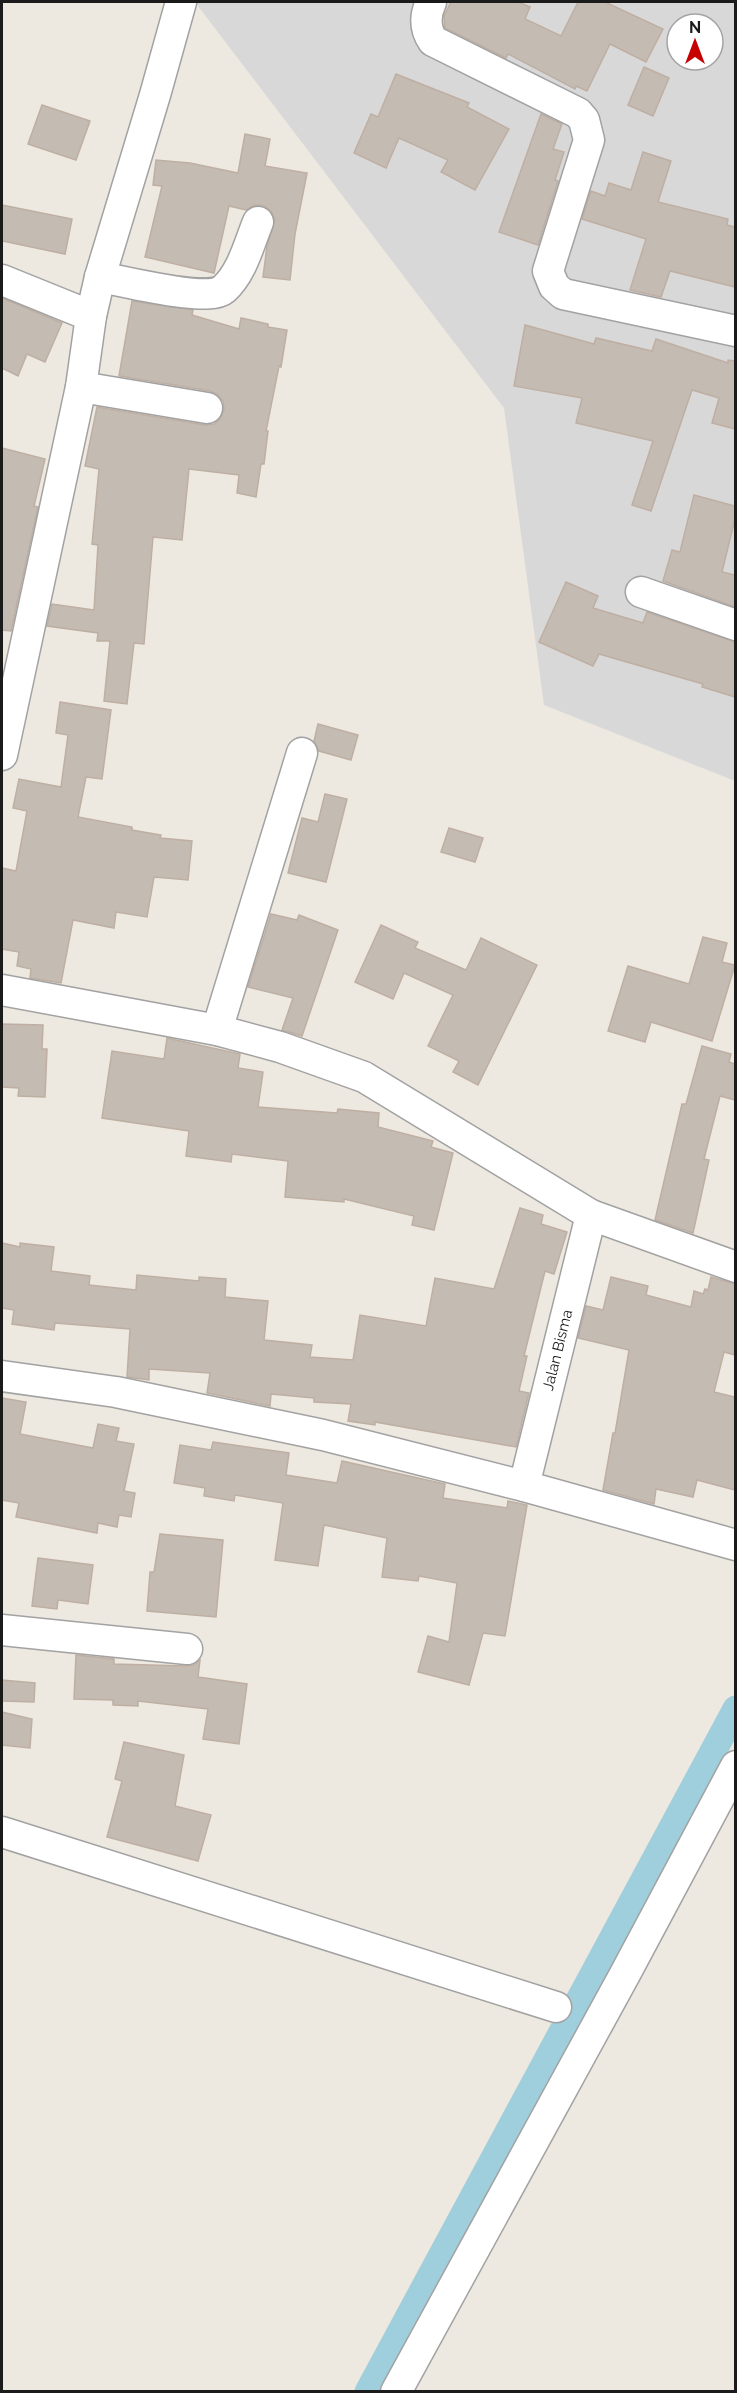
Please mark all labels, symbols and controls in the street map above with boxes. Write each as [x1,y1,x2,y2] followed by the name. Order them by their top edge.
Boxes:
[665,12,725,72] north arrow
[689,18,701,37] text: N
[539,1308,576,1392] street label: Jalan Bisma

